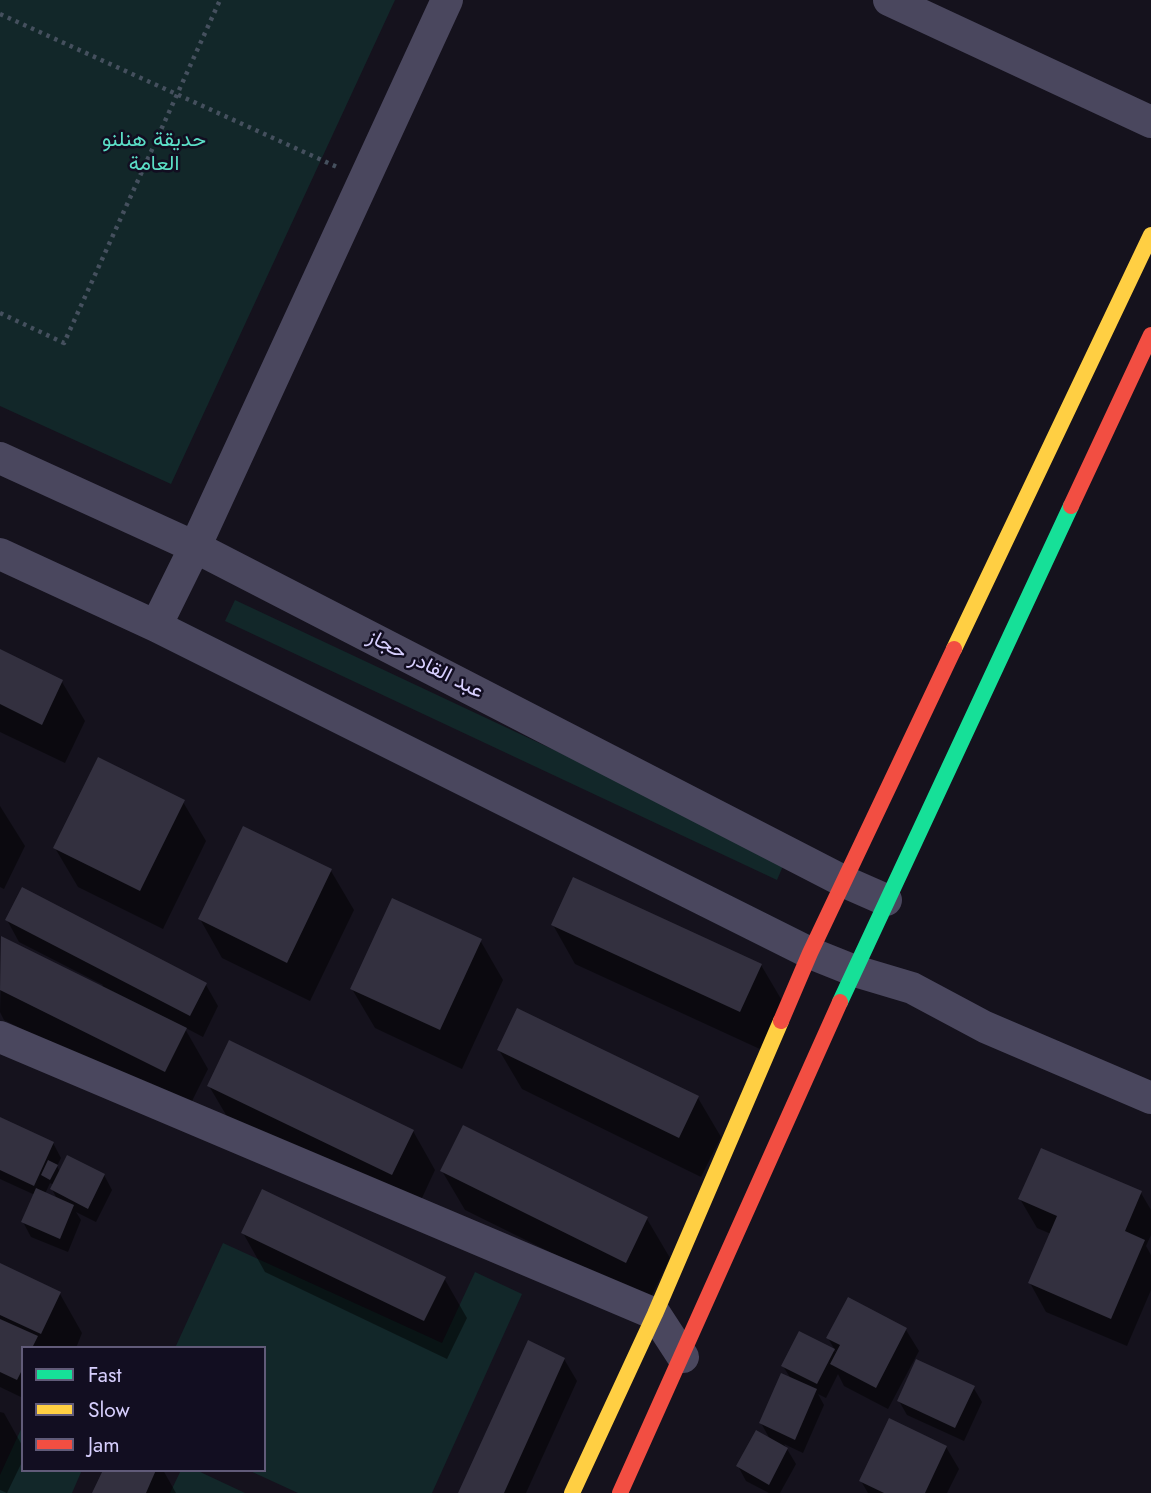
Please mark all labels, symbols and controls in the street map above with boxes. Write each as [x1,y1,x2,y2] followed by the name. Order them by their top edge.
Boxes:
[102,128,206,178] park label: حديقة هنلنو العامة
[363,625,487,705] street label: عبد القادر حجاز
[21,1346,266,1472] legend
[88,1360,121,1390] text: Fast
[88,1395,130,1425] text: Slow
[88,1430,120,1460] text: Jam

